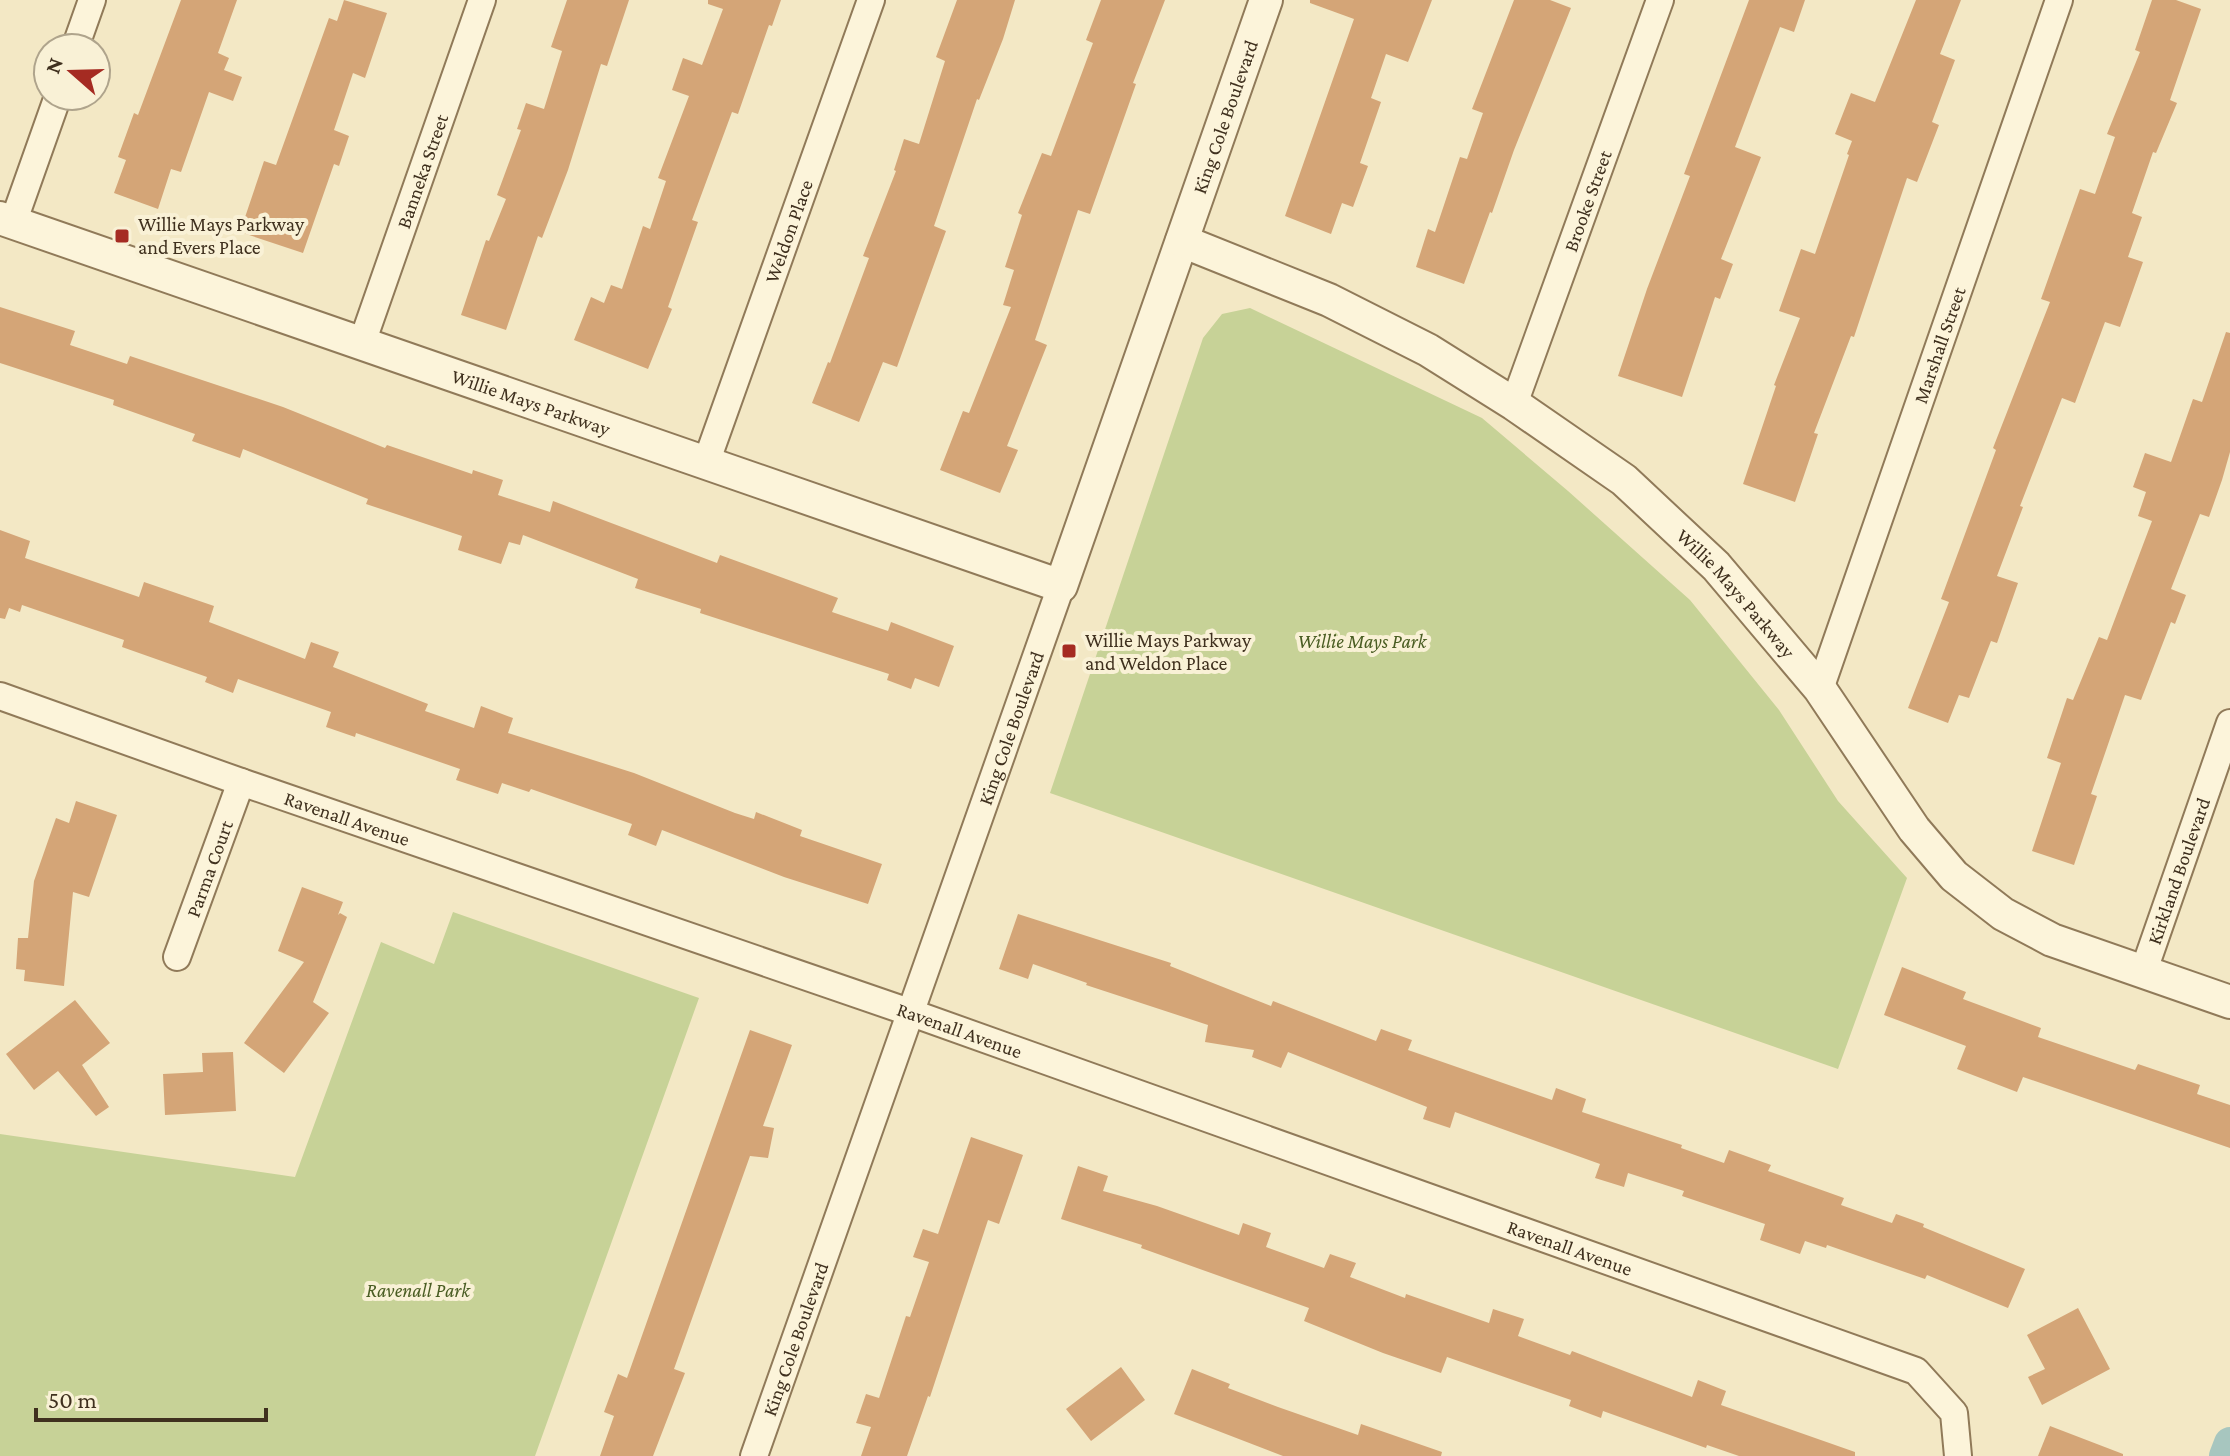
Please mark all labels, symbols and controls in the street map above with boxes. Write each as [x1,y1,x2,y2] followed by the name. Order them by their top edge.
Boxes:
[32,32,112,112] north arrow
[1188,37,1262,197] street label: King Cole Boulevard
[39,54,68,77] text: N
[392,111,452,231] street label: Banneka Street
[1559,147,1616,255] street label: Brooke Street
[760,176,817,286] street label: Weldon Place
[138,213,305,258] place label: Willie Mays Parkway and Evers Place
[113,227,131,245] marker: Willie Mays Parkway and Evers Place
[1909,284,1970,406] street label: Marshall Street
[449,365,614,441] street label: Willie Mays Parkway
[1672,524,1800,663] street label: Willie Mays Parkway
[1085,629,1252,674] place label: Willie Mays Parkway and Weldon Place
[1298,630,1428,653] park label: Willie Mays Park
[1060,642,1078,660] marker: Willie Mays Parkway and Weldon Place
[974,648,1048,808] street label: King Cole Boulevard
[281,787,413,850] street label: Ravenall Avenue
[2143,794,2214,947] street label: Kirkland Boulevard
[182,817,237,920] street label: Parma Court
[894,998,1025,1062] street label: Ravenall Avenue
[1504,1215,1636,1280] street label: Ravenall Avenue
[758,1259,833,1419] street label: King Cole Boulevard
[366,1279,471,1301] park label: Ravenall Park
[36,1372,266,1422] scale bar
[48,1386,97,1413] text: 50 m

